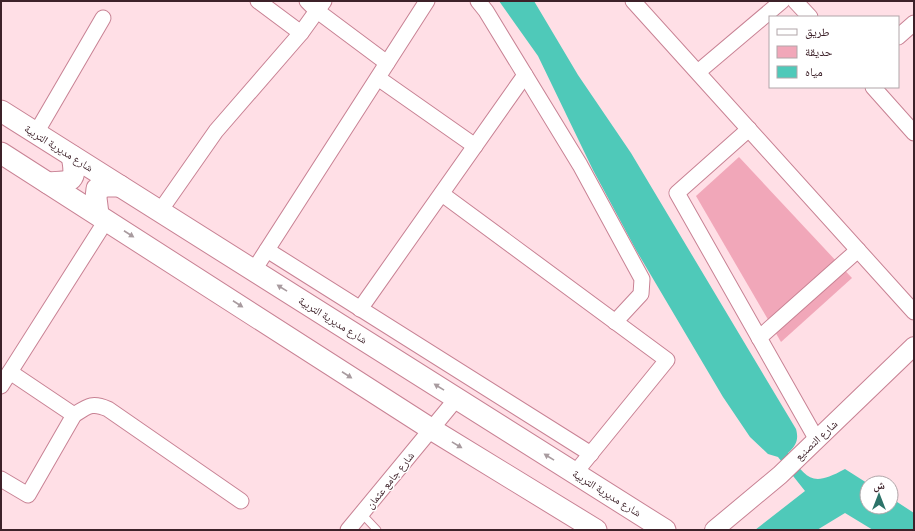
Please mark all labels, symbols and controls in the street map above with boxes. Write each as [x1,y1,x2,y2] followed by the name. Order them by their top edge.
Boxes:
[769,16,899,88] legend
[805,25,830,39] text: طريق
[805,45,833,59] text: حديقة
[805,65,823,79] text: مياه
[22,122,95,175] street label: شارع مديرية التربية
[124,230,134,238] one-way arrow
[277,284,287,292] one-way arrow
[296,294,369,347] street label: شارع مديرية التربية
[232,301,244,308] one-way arrow
[342,371,352,379] one-way arrow
[433,384,445,391] one-way arrow
[792,417,840,463] street label: شارع التصنيع
[451,441,462,449] one-way arrow
[364,449,417,511] street label: شارع جامع عثمان
[544,453,554,461] one-way arrow
[570,467,643,520] street label: شارع مديرية التربية
[859,475,899,515] north arrow
[873,479,885,493] text: ش

